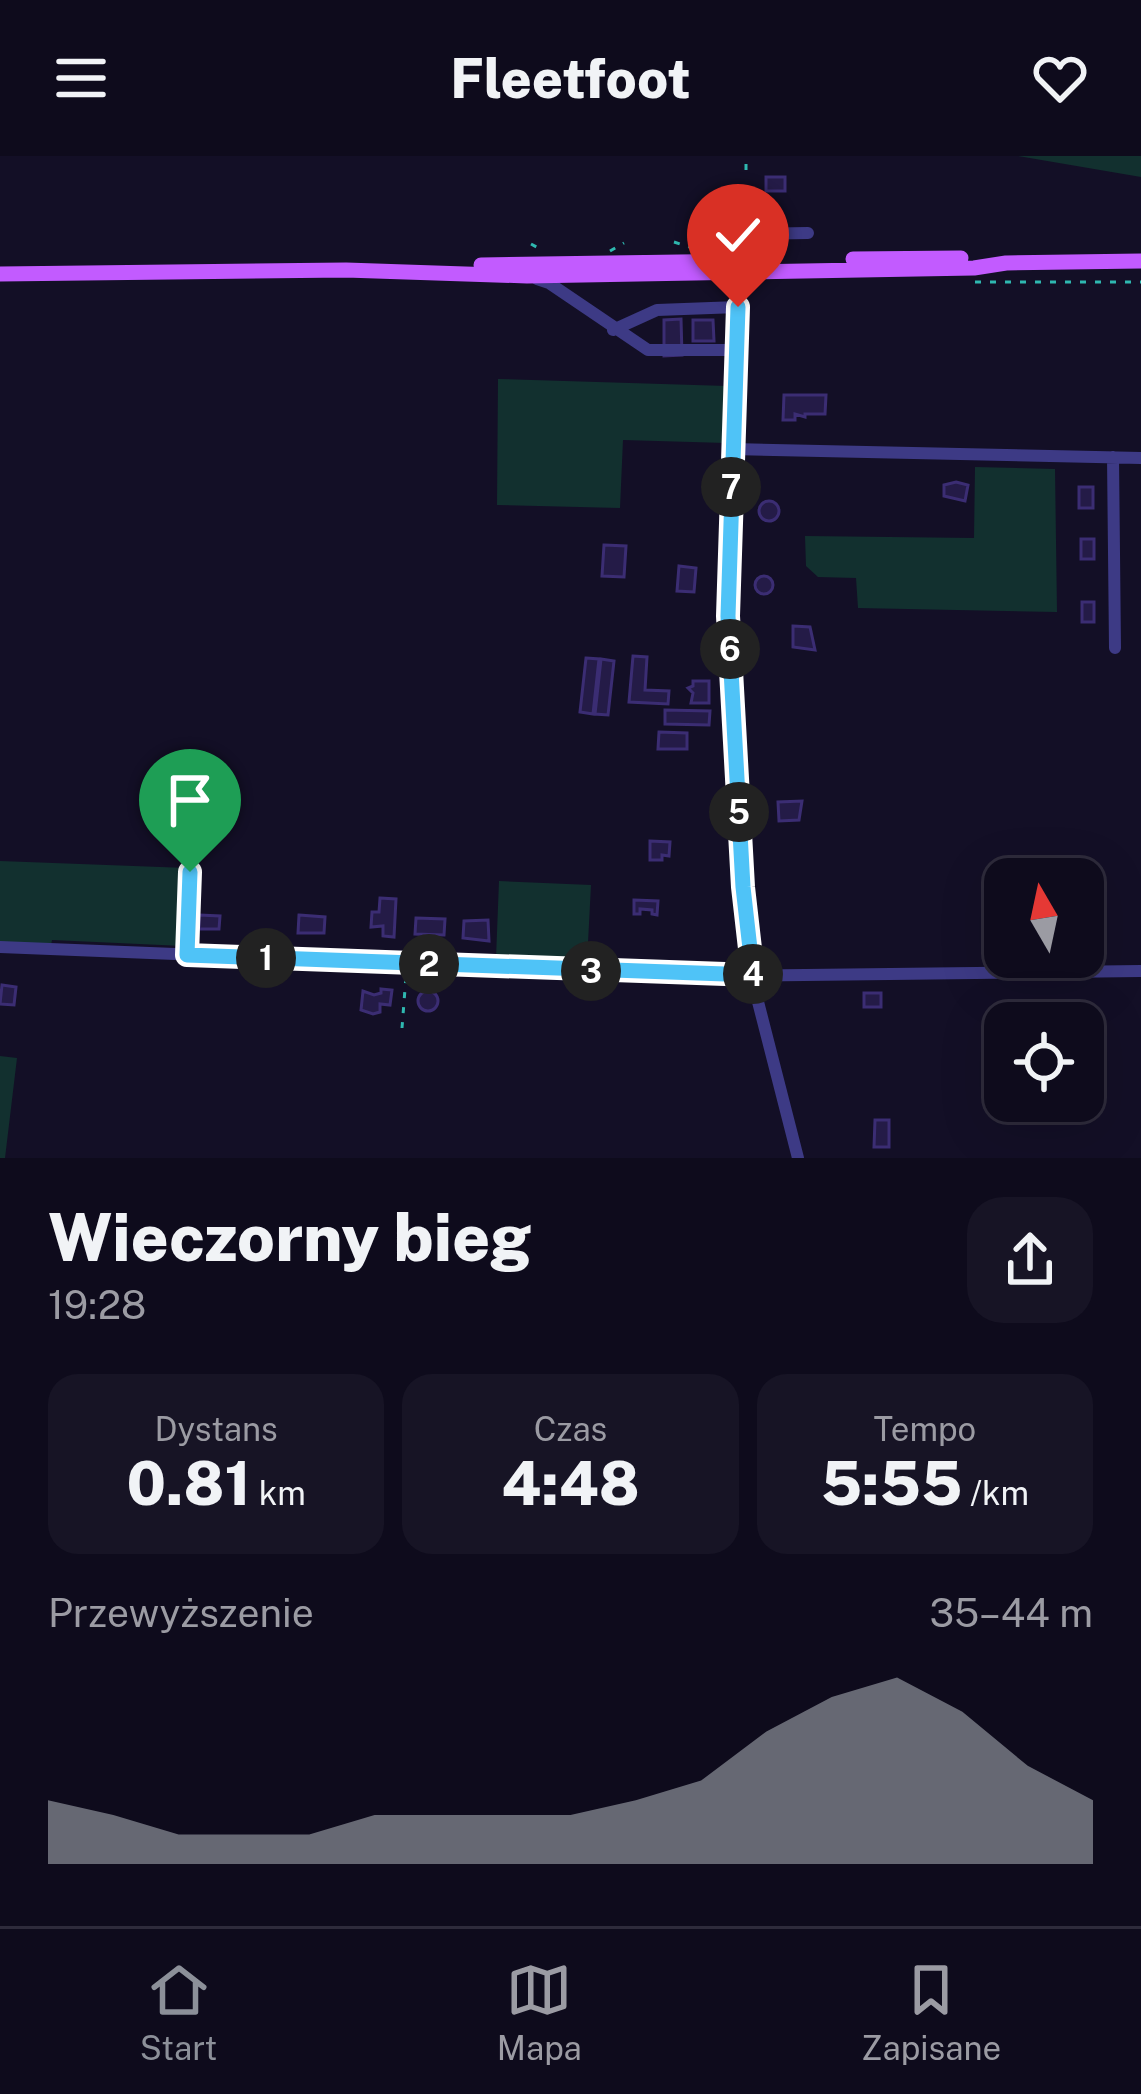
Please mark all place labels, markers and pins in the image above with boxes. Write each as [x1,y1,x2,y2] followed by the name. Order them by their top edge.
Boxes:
[687,184,789,307] pin
[701,457,761,517] pin: 7
[700,619,760,679] pin: 6
[139,749,241,872] pin
[709,782,769,842] pin: 5
[236,928,296,988] pin: 1
[399,934,459,994] pin: 2
[561,941,621,1001] pin: 3
[723,944,783,1004] pin: 4

